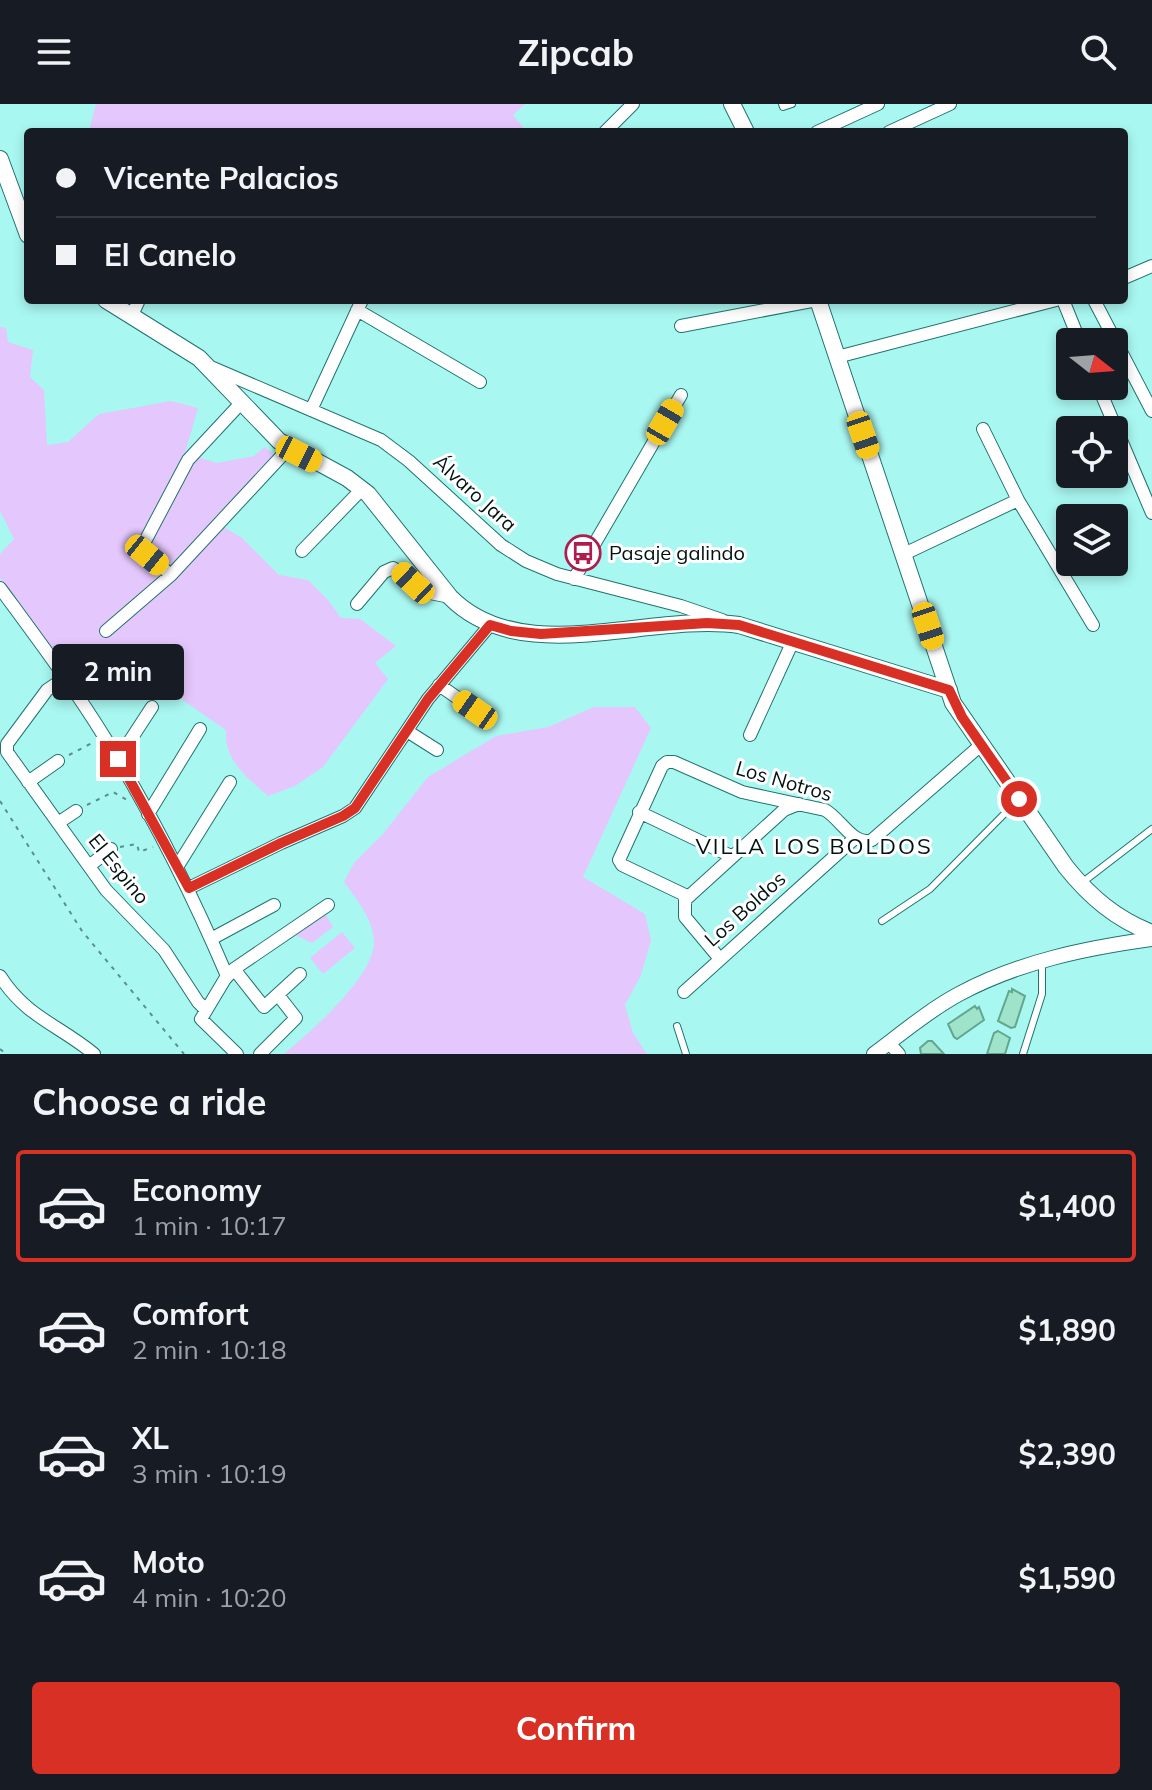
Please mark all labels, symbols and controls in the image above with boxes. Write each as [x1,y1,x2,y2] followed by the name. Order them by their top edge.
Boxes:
[32,30,76,74] icon: menu
[518,30,634,75] text: Zipcab
[1076,30,1120,74] icon: search
[104,159,339,197] text: Vicente Palacios
[104,236,237,274] text: El Canelo
[1056,328,1128,400] north arrow
[1056,328,1128,576] map controls
[643,395,687,449] car
[844,408,882,462] car
[1056,416,1128,488] button: locate
[272,432,326,476] car
[429,449,522,537] street label: Álvaro Jara
[1056,504,1128,576] button: layers
[121,531,173,579] car
[564,534,602,572] bus stop icon: Pasaje galindo
[609,540,745,565] place label: Pasaje galindo
[387,558,439,608] car
[909,599,947,653] car
[52,643,184,699] callout: 2 min
[84,655,152,688] text: 2 min
[448,686,502,734] car
[100,741,136,777] route end
[733,755,835,806] street label: Los Notros
[1001,781,1037,817] route start
[84,829,155,909] street label: El Espino
[695,832,933,860] district label: VILLA LOS BOLDOS
[699,866,790,952] street label: Los Boldos
[32,1079,266,1124] text: Choose a ride
[36,1170,108,1242] icon: car
[132,1171,261,1209] text: Economy
[1019,1187,1116,1225] text: $1,400
[132,1209,287,1242] text: 1 min · 10:17
[36,1294,108,1366] icon: car
[132,1295,249,1333] text: Comfort
[1019,1311,1116,1349] text: $1,890
[132,1333,287,1366] text: 2 min · 10:18
[36,1418,108,1490] icon: car
[132,1419,169,1457] text: XL
[1019,1435,1116,1473] text: $2,390
[132,1457,287,1490] text: 3 min · 10:19
[36,1542,108,1614] icon: car
[132,1543,205,1581] text: Moto
[1019,1559,1116,1597] text: $1,590
[132,1581,287,1614] text: 4 min · 10:20
[32,1682,1120,1774] button: Confirm

